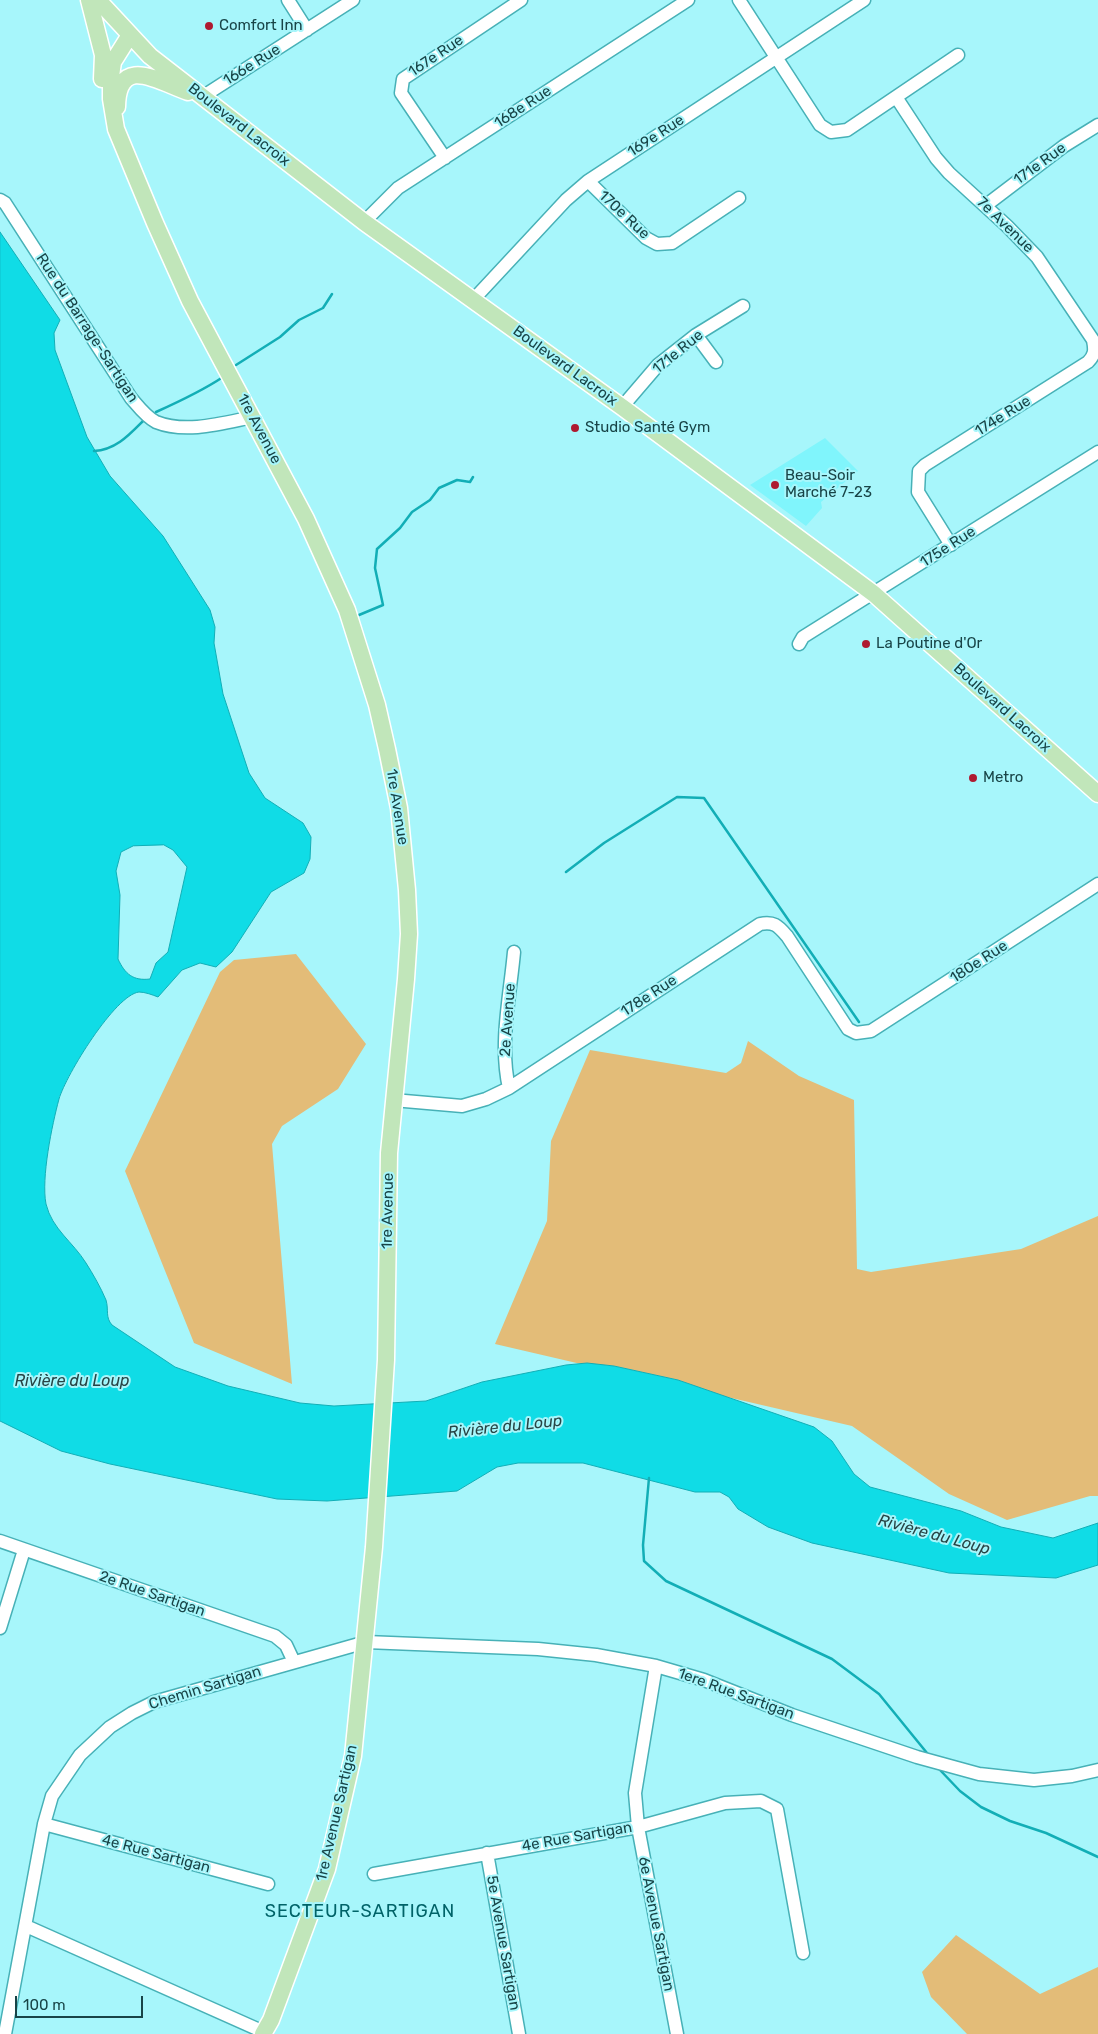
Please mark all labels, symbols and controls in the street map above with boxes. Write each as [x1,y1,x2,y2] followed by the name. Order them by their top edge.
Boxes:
[219,17,303,35] place label: Comfort Inn
[203,20,215,32] marker: Comfort Inn
[405,31,467,81] street label: 167e Rue
[220,40,284,90] street label: 166e Rue
[184,80,294,170] street label: Boulevard Lacroix
[491,82,555,132] street label: 168e Rue
[624,111,688,161] street label: 169e Rue
[1010,139,1070,189] street label: 171e Rue
[595,187,653,243] street label: 170e Rue
[973,193,1037,257] street label: 7e Avenue
[32,250,142,406] street label: Rue du Barrage-Sartigan
[509,322,621,410] street label: Boulevard Lacroix
[649,326,707,378] street label: 171e Rue
[233,391,285,467] street label: 1re Avenue
[972,392,1034,440] street label: 174e Rue
[585,419,710,437] place label: Studio Santé Gym
[569,422,581,434] marker: Studio Santé Gym
[785,467,872,502] place label: Beau-Soir Marché 7-23
[769,479,781,491] marker: Beau-Soir Marché 7-23
[917,522,979,572] street label: 175e Rue
[876,635,982,653] place label: La Poutine d'Or
[860,638,872,650] marker: La Poutine d'Or
[950,660,1054,756] street label: Boulevard Lacroix
[382,768,412,846] street label: 1re Avenue
[983,769,1023,787] place label: Metro
[967,772,979,784] marker: Metro
[947,937,1011,987] street label: 180e Rue
[618,971,680,1021] street label: 178e Rue
[496,983,520,1057] street label: 2e Avenue
[378,1173,398,1249] street label: 1re Avenue
[14,1371,130,1391] water label: Rivière du Loup
[447,1411,563,1443] water label: Rivière du Loup
[876,1511,992,1559] water label: Rivière du Loup
[97,1567,207,1621] street label: 2e Rue Sartigan
[147,1662,263,1714] street label: Chemin Sartigan
[675,1665,797,1723] street label: 1ere Rue Sartigan
[313,1743,361,1883] street label: 1re Avenue Sartigan
[521,1818,633,1856] street label: 4e Rue Sartigan
[100,1831,212,1877] street label: 4e Rue Sartigan
[634,1855,678,1993] street label: 6e Avenue Sartigan
[482,1874,524,2012] street label: 5e Avenue Sartigan
[263,1901,457,1923] district label: SECTEUR-SARTIGAN
[18,1986,145,2018] scale bar
[23,1996,65,2014] text: 100 m

